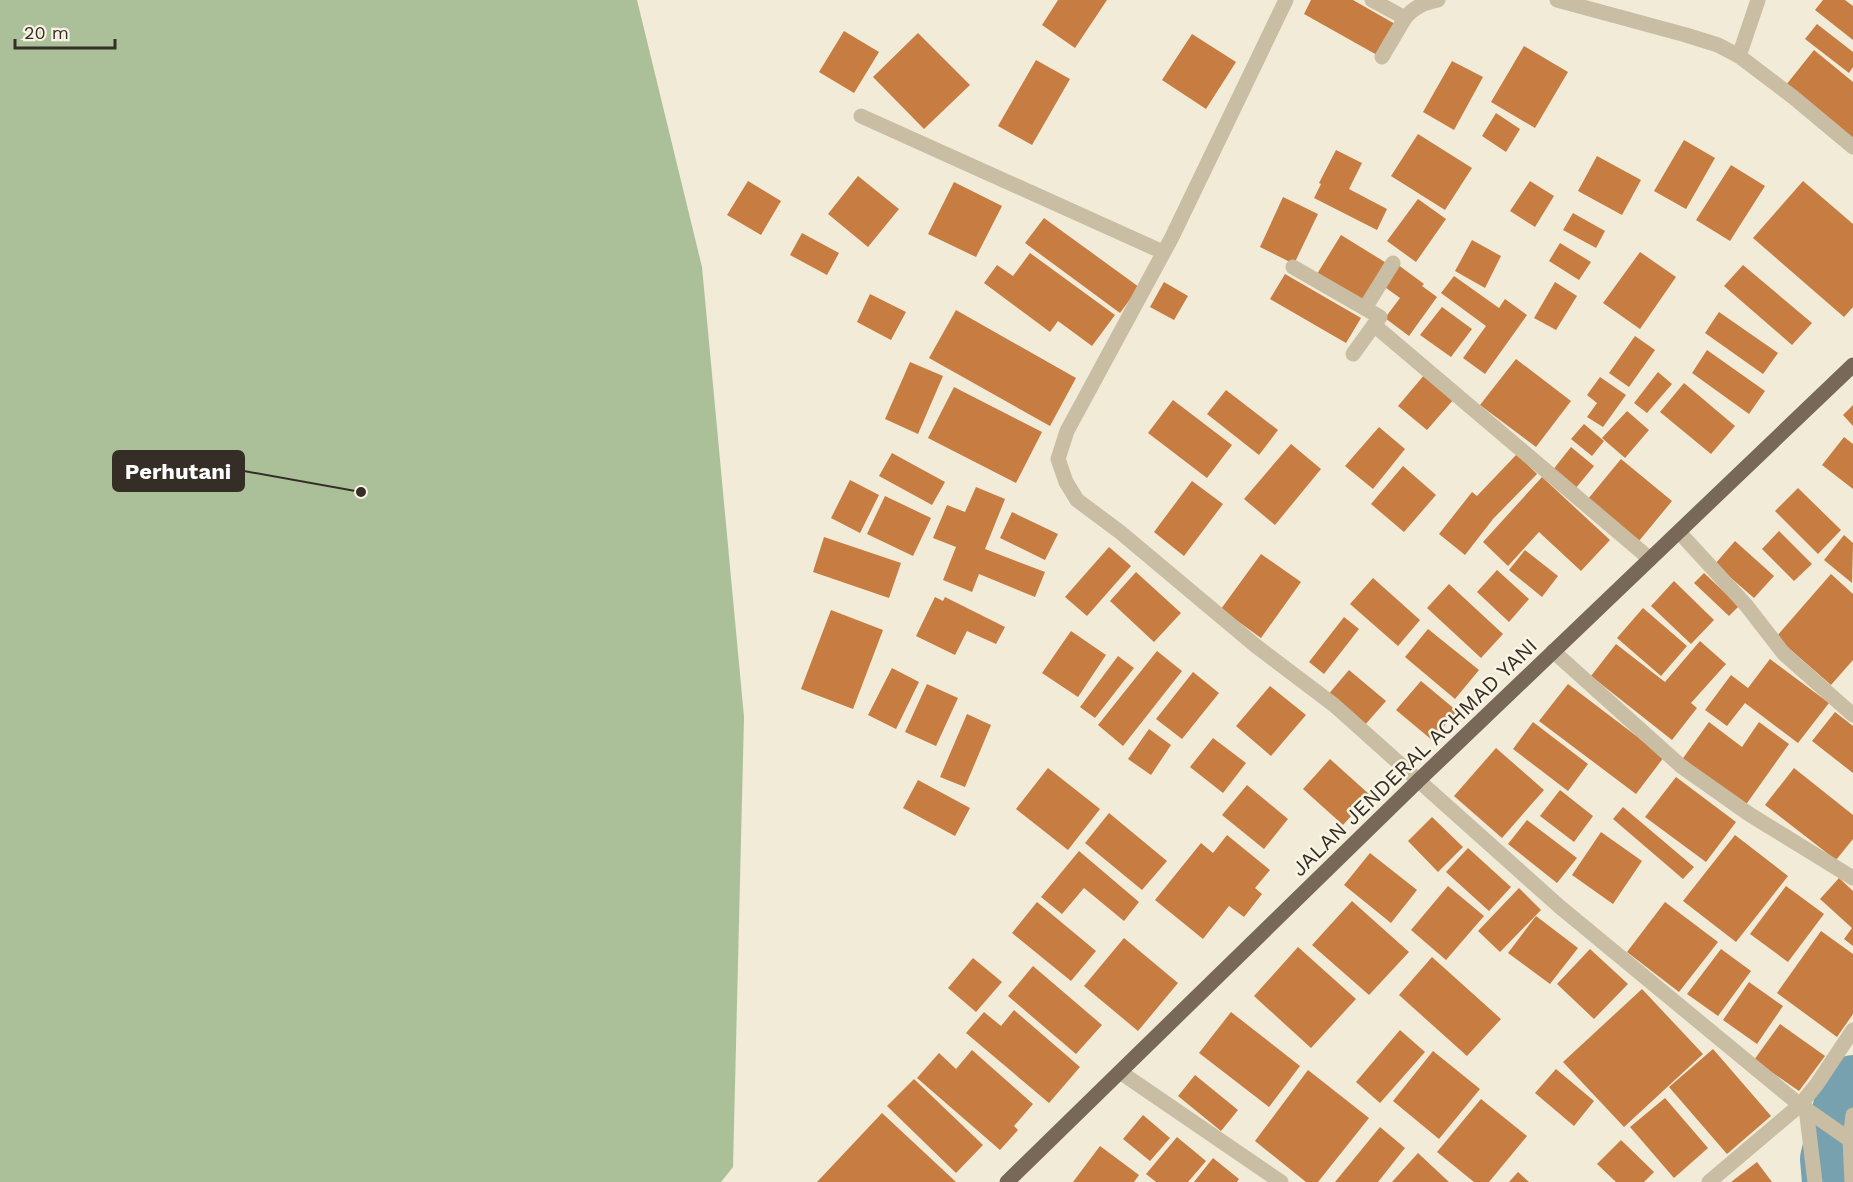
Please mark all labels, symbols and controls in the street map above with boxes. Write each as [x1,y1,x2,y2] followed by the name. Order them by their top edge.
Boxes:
[15,12,116,50] scale bar
[24,22,69,43] text: 20 m
[113,451,244,491] callout: Perhutani
[125,459,231,484] text: Perhutani
[1286,633,1542,881] street label: JALAN JENDERAL ACHMAD YANI

